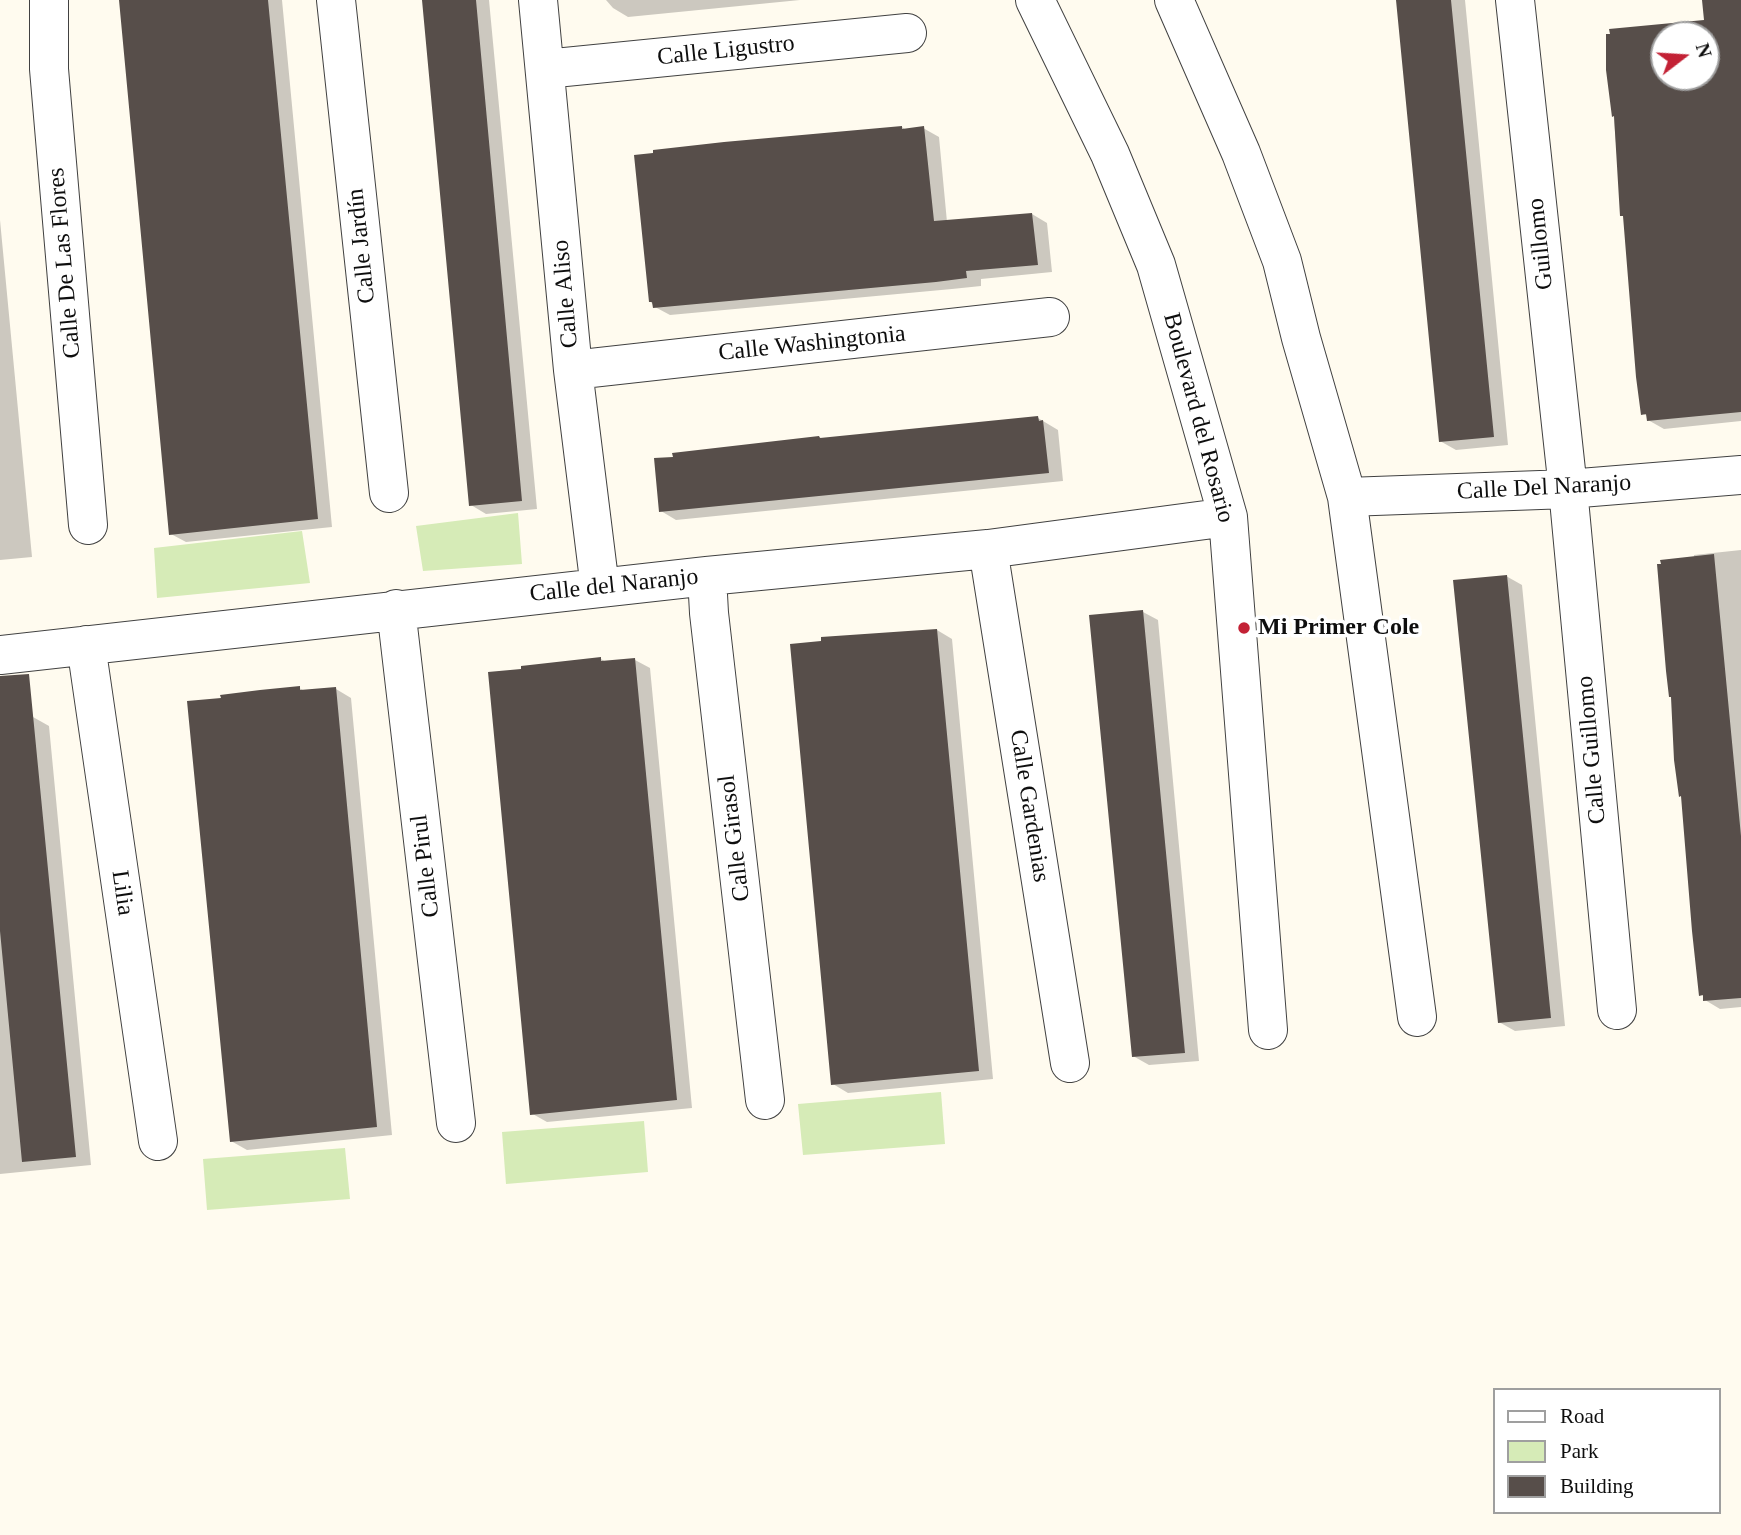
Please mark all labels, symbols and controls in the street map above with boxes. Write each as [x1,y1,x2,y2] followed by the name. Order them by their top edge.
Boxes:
[1650,21,1720,91] north arrow
[656,29,796,73] street label: Calle Ligustro
[1692,41,1716,60] text: N
[42,166,88,360] street label: Calle De Las Flores
[342,187,382,305] street label: Calle Jardín
[1522,197,1560,291] street label: Guillomo
[547,239,585,349] street label: Calle Aliso
[1156,310,1240,526] street label: Boulevard del Rosario
[717,320,907,368] street label: Calle Washingtonia
[1456,469,1632,507] street label: Calle Del Naranjo
[528,563,700,609] street label: Calle del Naranjo
[1258,614,1419,642] place label: Mi Primer Cole
[1236,620,1252,636] marker: Mi Primer Cole
[1571,675,1613,825] street label: Calle Guillomo
[1003,728,1055,884] street label: Calle Gardenias
[713,773,757,903] street label: Calle Girasol
[405,813,447,919] street label: Calle Pirul
[105,869,139,917] street label: Lilia
[1492,1388,1720,1514] legend
[1560,1404,1604,1428] text: Road
[1560,1439,1599,1463] text: Park
[1560,1474,1634,1498] text: Building

